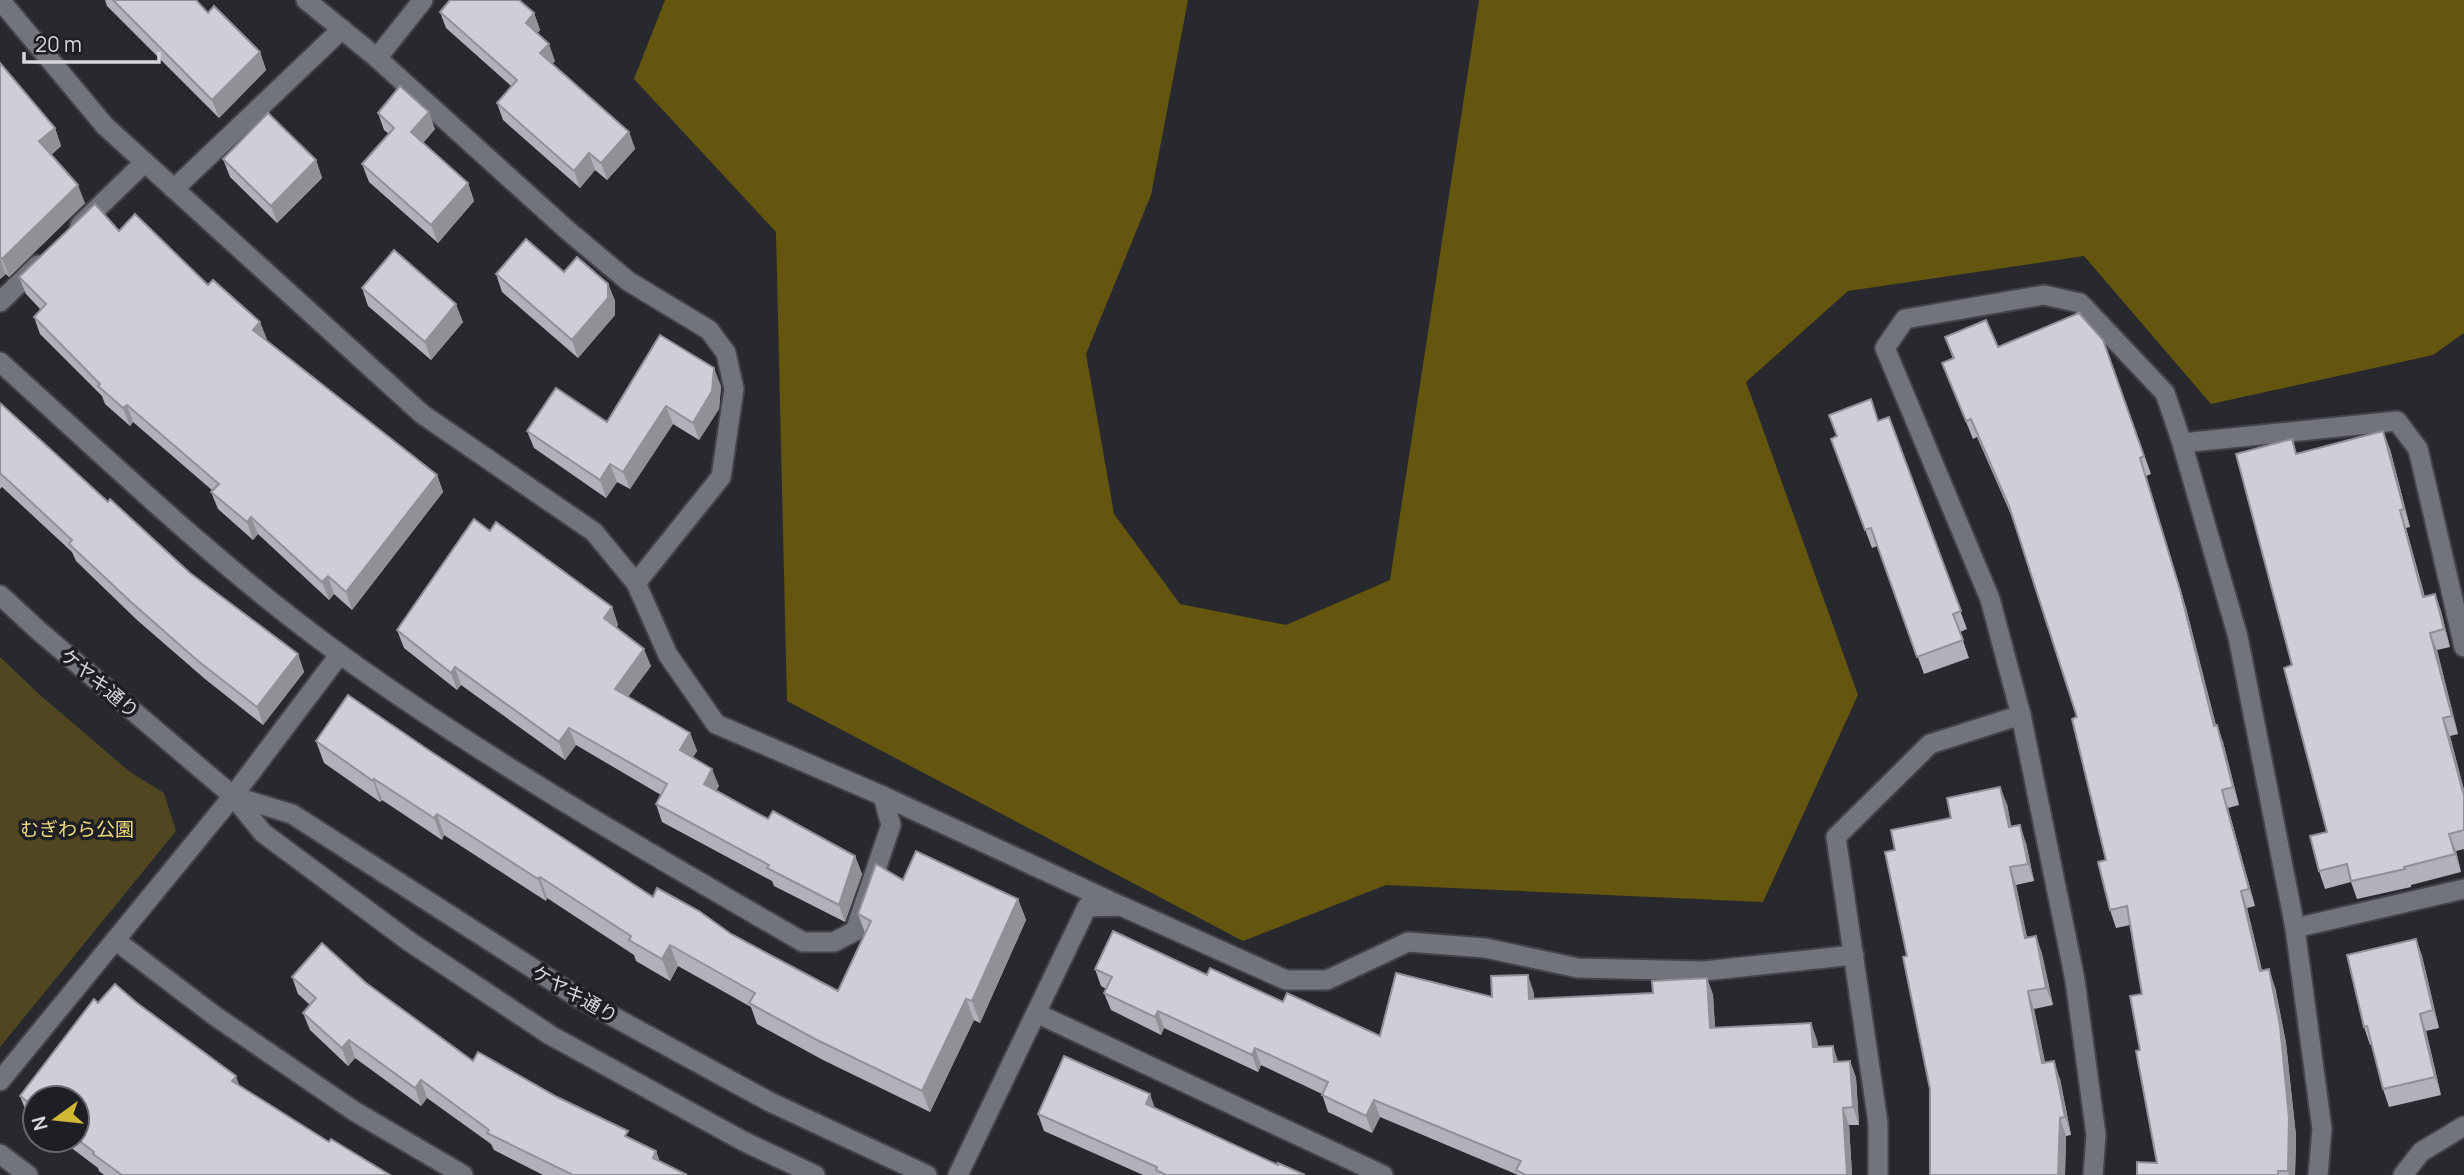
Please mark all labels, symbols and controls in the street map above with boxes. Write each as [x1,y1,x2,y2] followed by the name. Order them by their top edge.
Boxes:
[24,21,159,65] scale bar
[35,30,82,58] text: 20 m
[55,643,145,723] street label: ケヤキ通り
[20,816,134,842] park label: むぎわら公園
[527,959,623,1029] street label: ケヤキ通り
[21,1084,91,1154] north arrow
[25,1113,54,1133] text: N

